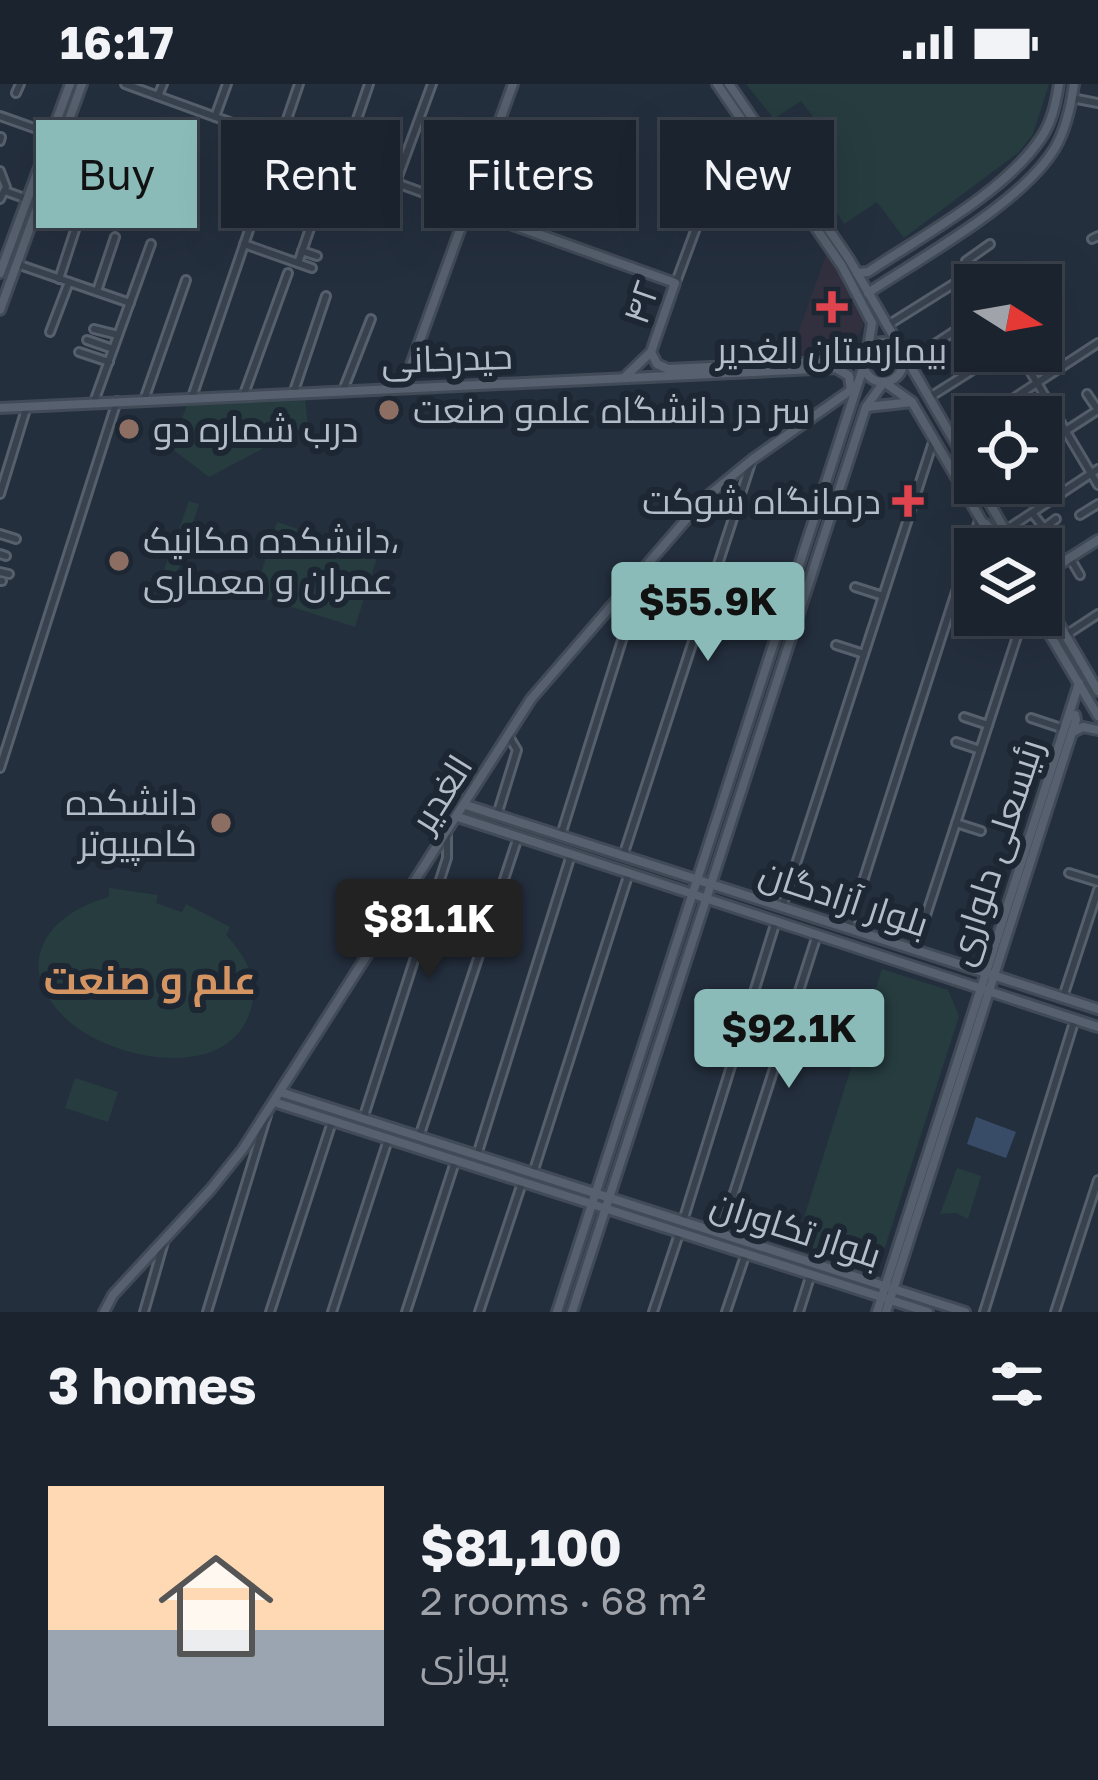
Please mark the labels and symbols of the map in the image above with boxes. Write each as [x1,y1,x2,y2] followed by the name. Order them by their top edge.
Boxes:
[954,264,1062,372] north arrow
[613,275,668,329] street label: ۴۲
[816,291,848,323] marker: بیمارستان الغدیر
[715,328,947,372] place label: بیمارستان الغدیر
[381,334,513,382] street label: حیدرخانی
[413,388,810,431] place label: سر در دانشگاه علمو صنعت
[376,397,402,423] marker: سر در دانشگاه علمو صنعت
[153,407,359,450] place label: درب شماره دو
[116,416,142,442] marker: درب شماره دو
[642,479,881,522] place label: درمانگاه شوکت
[892,485,924,517] marker: درمانگاه شوکت
[143,518,399,603] place label: دانشکده مکانیک، عمران و معماری
[106,548,132,574] marker: دانشکده مکانیک، عمران و معماری
[610,562,806,664] pin: $55.9K
[938,733,1052,971] street label: رئیسعلی دلواری
[400,747,481,841] street label: الغدیر
[65,780,197,866] place label: دانشکده کامپیوتر
[208,810,234,836] marker: دانشکده کامپیوتر
[754,850,934,946] street label: بلوار آزادگان
[331,879,527,981] pin: $81.1K
[44,956,256,1007] district label: علم و صنعت
[691,989,887,1091] pin: $92.1K
[705,1181,887,1277] street label: بلوار تکاوران

